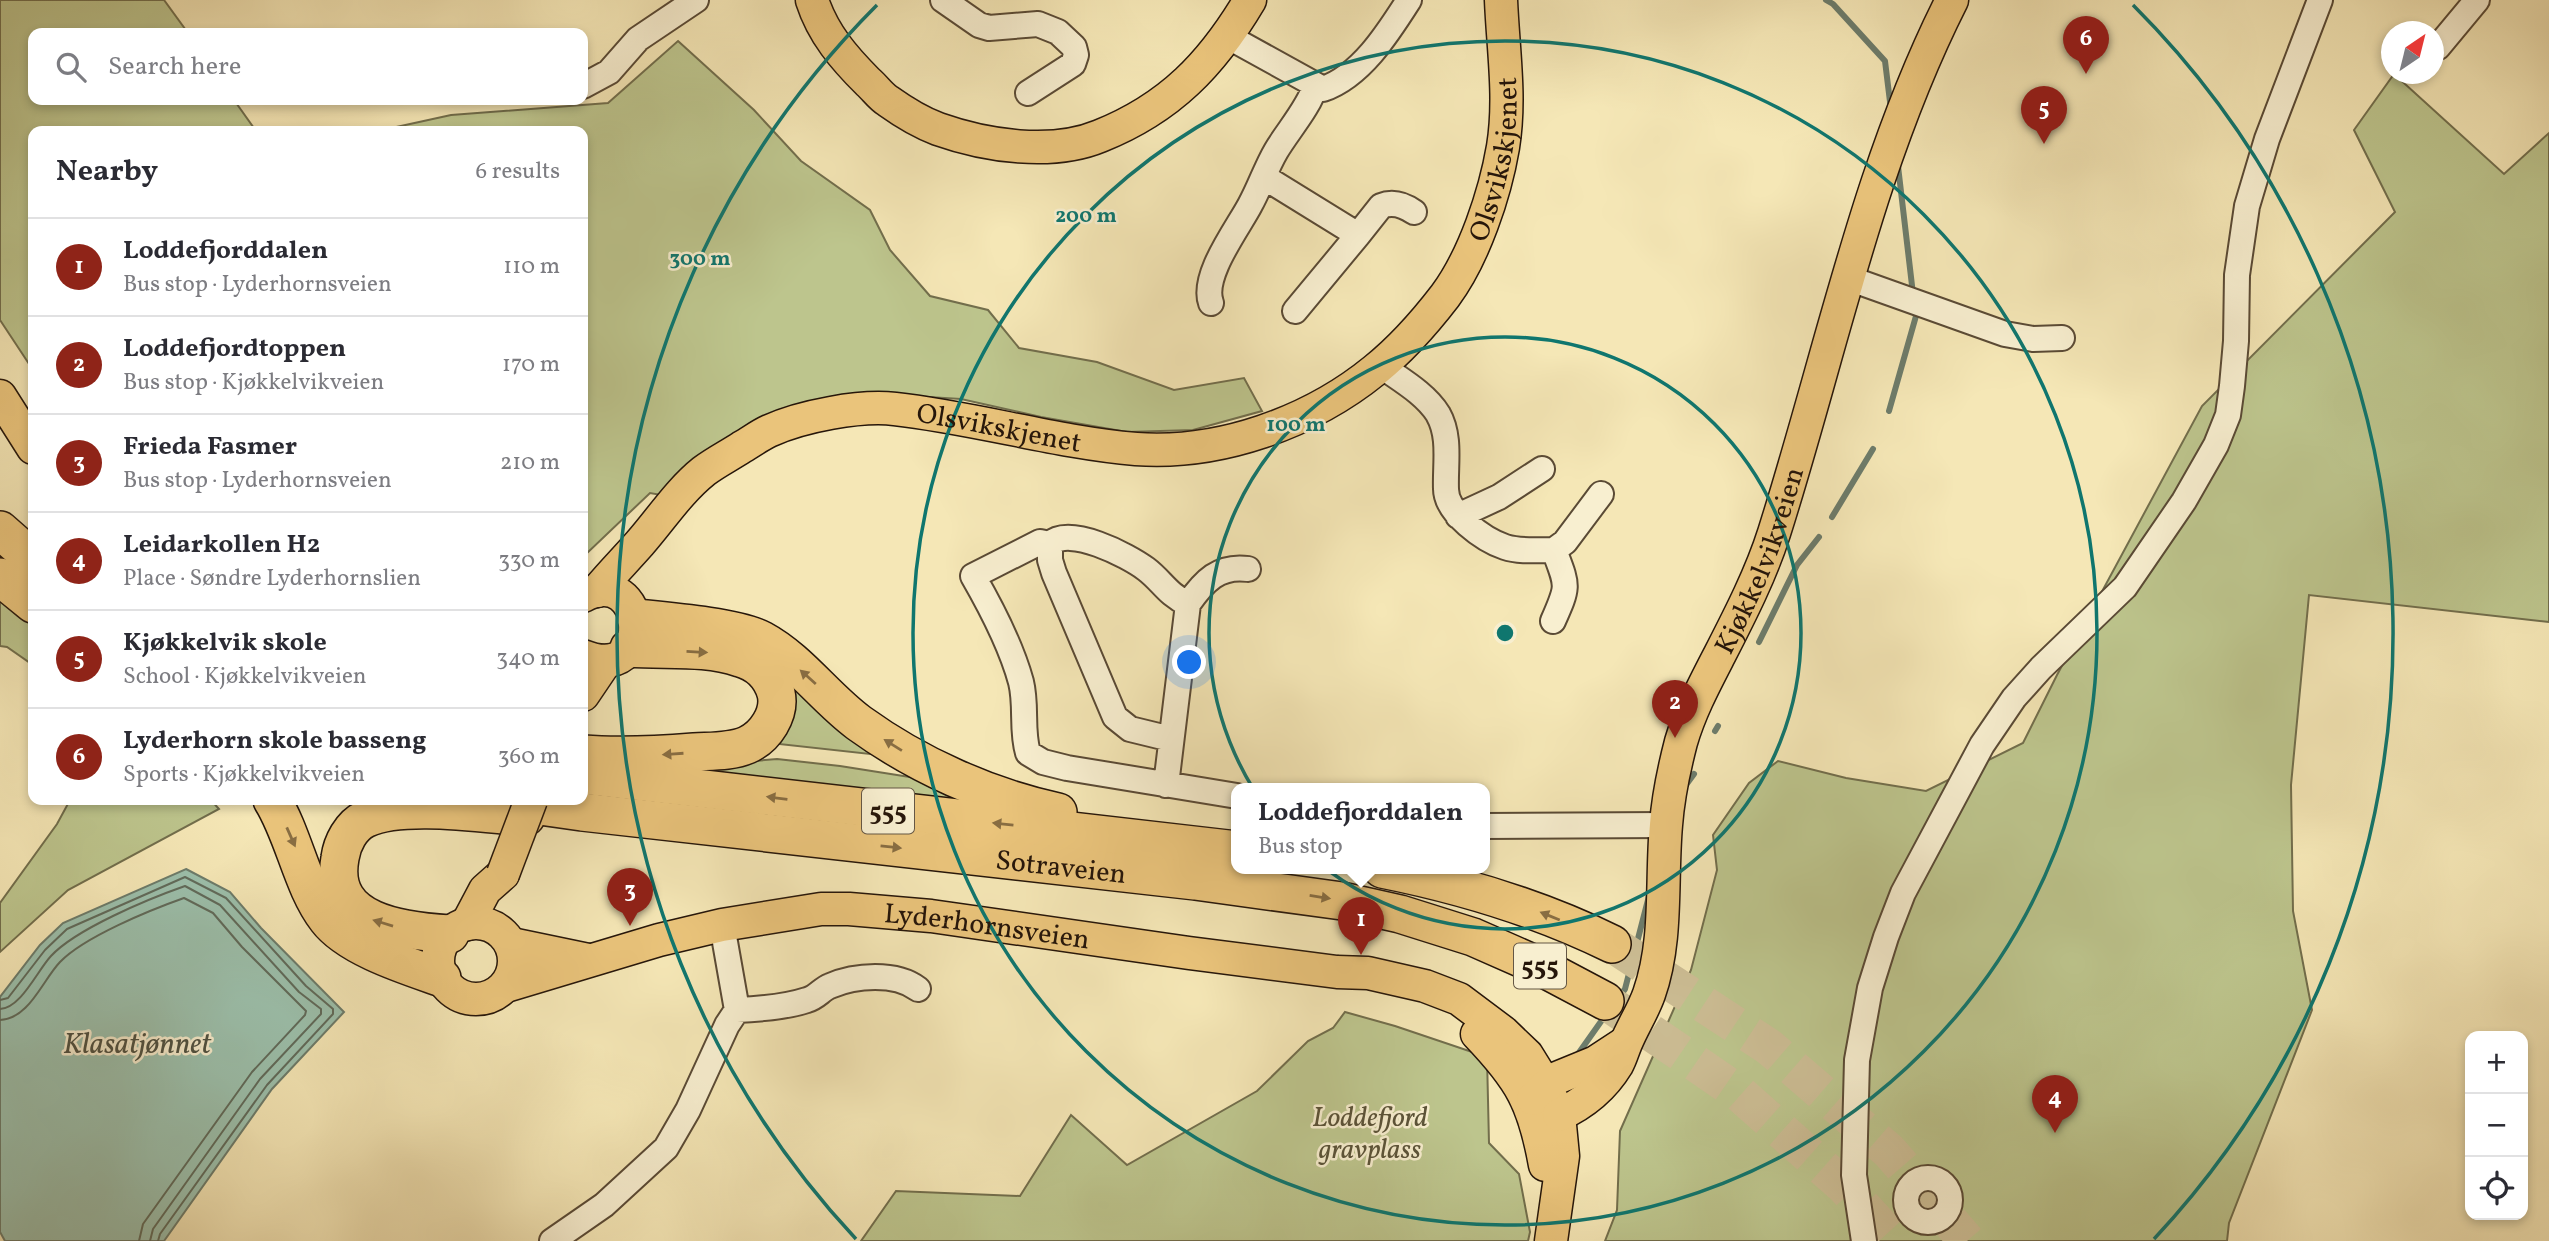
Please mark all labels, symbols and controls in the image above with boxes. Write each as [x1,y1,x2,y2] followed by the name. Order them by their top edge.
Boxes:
[2063,16,2109,74] pin: 6
[2381,21,2444,84] north arrow
[28,28,588,105] search box
[52,48,90,86] icon: search
[108,49,241,85] text: Search here
[1460,76,1529,248] street label: Olsvikskjenet
[2021,86,2067,144] pin: 5
[56,151,158,193] text: Nearby
[476,156,560,188] text: 6 results
[1055,202,1117,231] text: 200 m
[123,233,328,269] text: Loddefjorddalen
[670,245,730,274] text: 300 m
[74,251,84,283] text: 1
[503,251,560,283] text: 110 m
[123,269,392,301] text: Bus stop · Lyderhornsveien
[123,331,346,367] text: Loddefjordtoppen
[73,349,85,381] text: 2
[502,349,560,381] text: 170 m
[123,367,384,399] text: Bus stop · Kjøkkelvikveien
[914,395,1084,464] street label: Olsvikskjenet
[1266,411,1326,440] text: 100 m
[123,429,297,465] text: Frieda Fasmer
[73,447,85,479] text: 3
[500,447,560,479] text: 210 m
[1706,463,1815,661] street label: Kjøkkelvikveien
[123,465,392,497] text: Bus stop · Lyderhornsveien
[123,527,320,563] text: Leidarkollen H2
[72,545,86,577] text: 4
[498,545,560,577] text: 330 m
[123,563,421,595] text: Place · Søndre Lyderhornslien
[1493,621,1517,645] centre of rings
[123,625,327,661] text: Kjøkkelvik skole
[73,643,85,675] text: 5
[496,643,560,675] text: 340 m
[1172,645,1206,679] your location
[687,646,709,657] one-way arrow
[123,661,367,693] text: School · Kjøkkelvikveien
[800,670,817,686] one-way arrow
[1652,680,1698,738] pin: 2
[123,723,426,759] text: Lyderhorn skole basseng
[884,739,903,752] one-way arrow
[73,741,85,773] text: 6
[498,741,560,773] text: 360 m
[662,748,684,759] one-way arrow
[123,759,365,791] text: Sports · Kjøkkelvikveien
[1231,783,1490,874] popup
[862,789,914,834] road number: 555
[766,792,788,803] one-way arrow
[1258,795,1463,831] text: Loddefjorddalen
[992,818,1014,829] one-way arrow
[285,827,297,847] one-way arrow
[1258,831,1343,863] text: Bus stop
[880,841,902,852] one-way arrow
[993,842,1128,895] street label: Sotraveien
[607,868,653,926] pin: 3
[1309,892,1331,903] one-way arrow
[883,895,1092,961] street label: Lyderhornsveien
[1338,897,1384,955] pin: 1
[1539,911,1560,922] one-way arrow
[372,917,393,927] one-way arrow
[1514,944,1566,988] road number: 555
[63,1024,212,1066] water label: Klasatjønnet
[2465,1031,2528,1220] map controls
[2465,1031,2528,1094] button: +
[2032,1075,2078,1133] pin: 4
[2465,1094,2528,1157] button: −
[1312,1099,1428,1170] park label: Loddefjord gravplass
[2465,1157,2528,1220] button: locate

